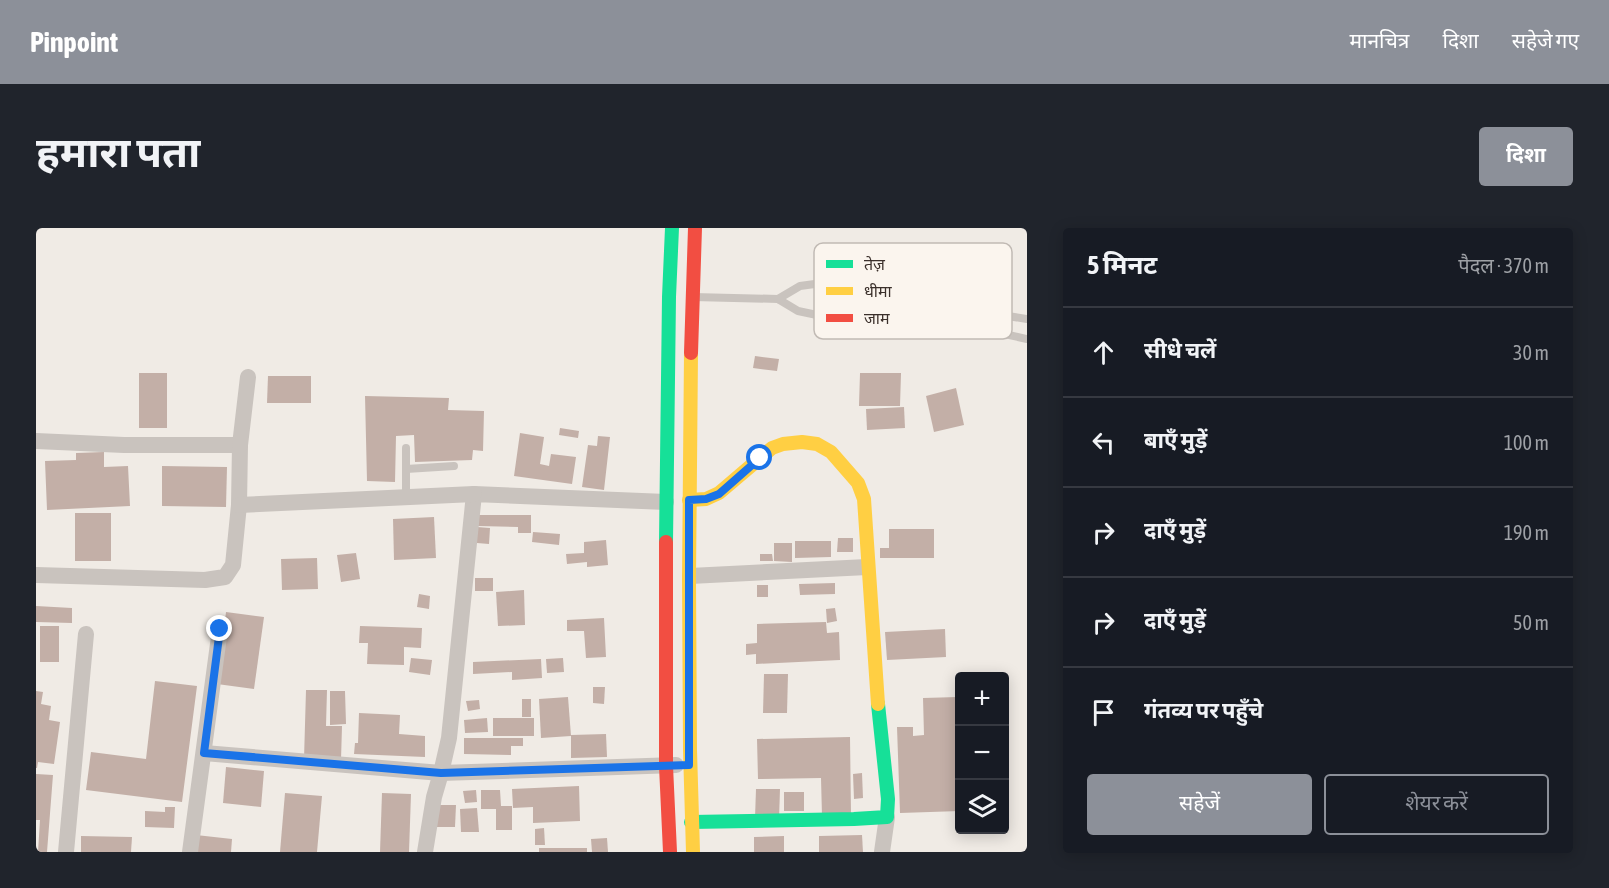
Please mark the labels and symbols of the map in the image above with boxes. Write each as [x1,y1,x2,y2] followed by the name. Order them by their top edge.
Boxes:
[814,243,1012,339] legend
[864,255,886,273] text: तेज़
[864,282,893,300] text: धीमा
[864,309,890,327] text: जाम
[746,444,772,470] route start
[206,615,232,641] route end

